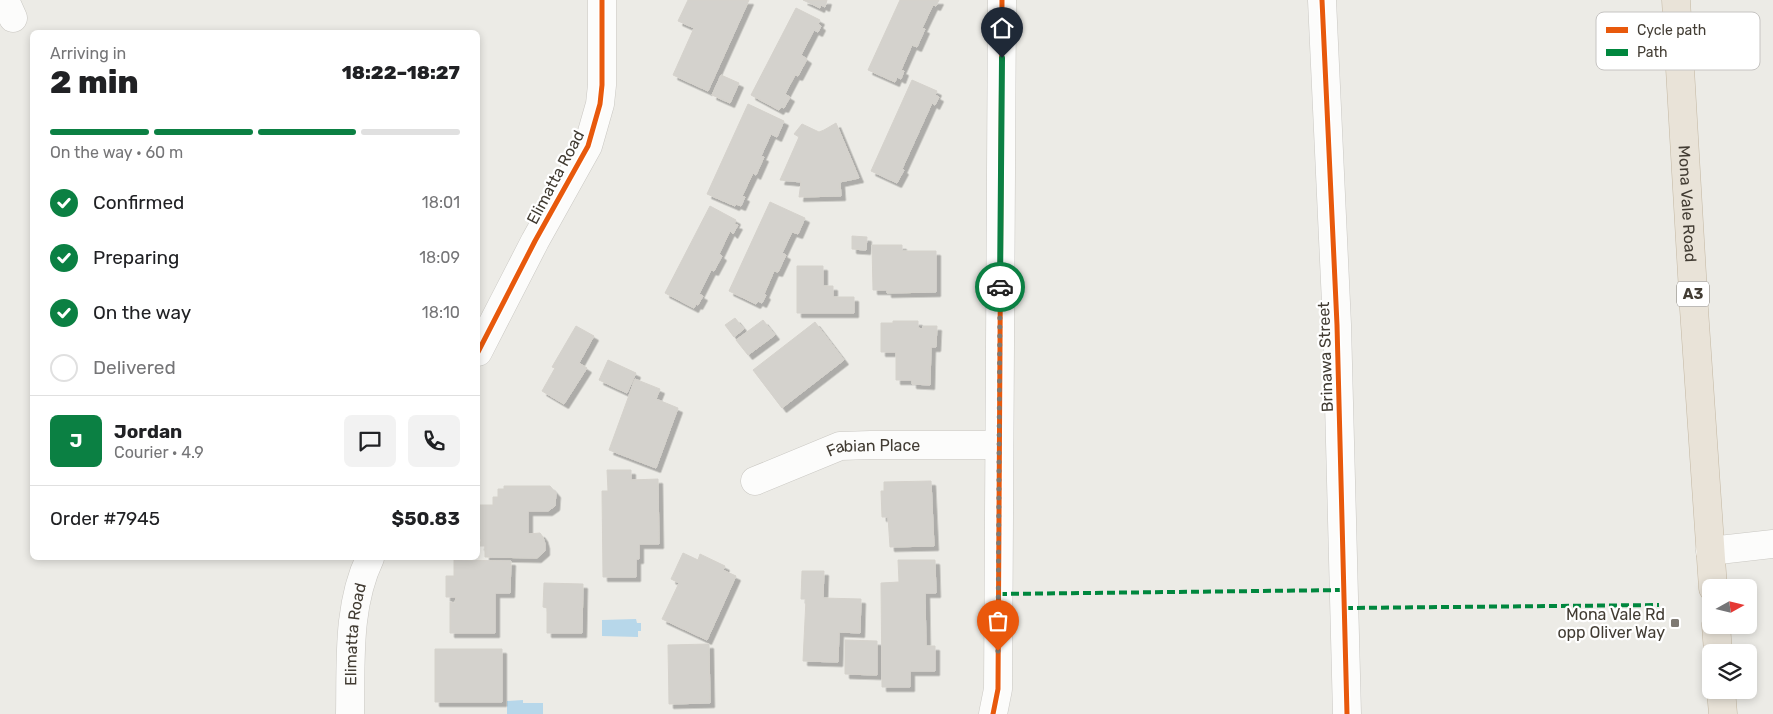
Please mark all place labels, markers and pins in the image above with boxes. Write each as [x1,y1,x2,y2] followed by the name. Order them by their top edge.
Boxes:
[981,7,1023,58] pin
[977,600,1019,651] pin
[1557,605,1665,642] place label: Mona Vale Rd opp Oliver Way
[1669,617,1681,629] marker: Mona Vale Rd opp Oliver Way

